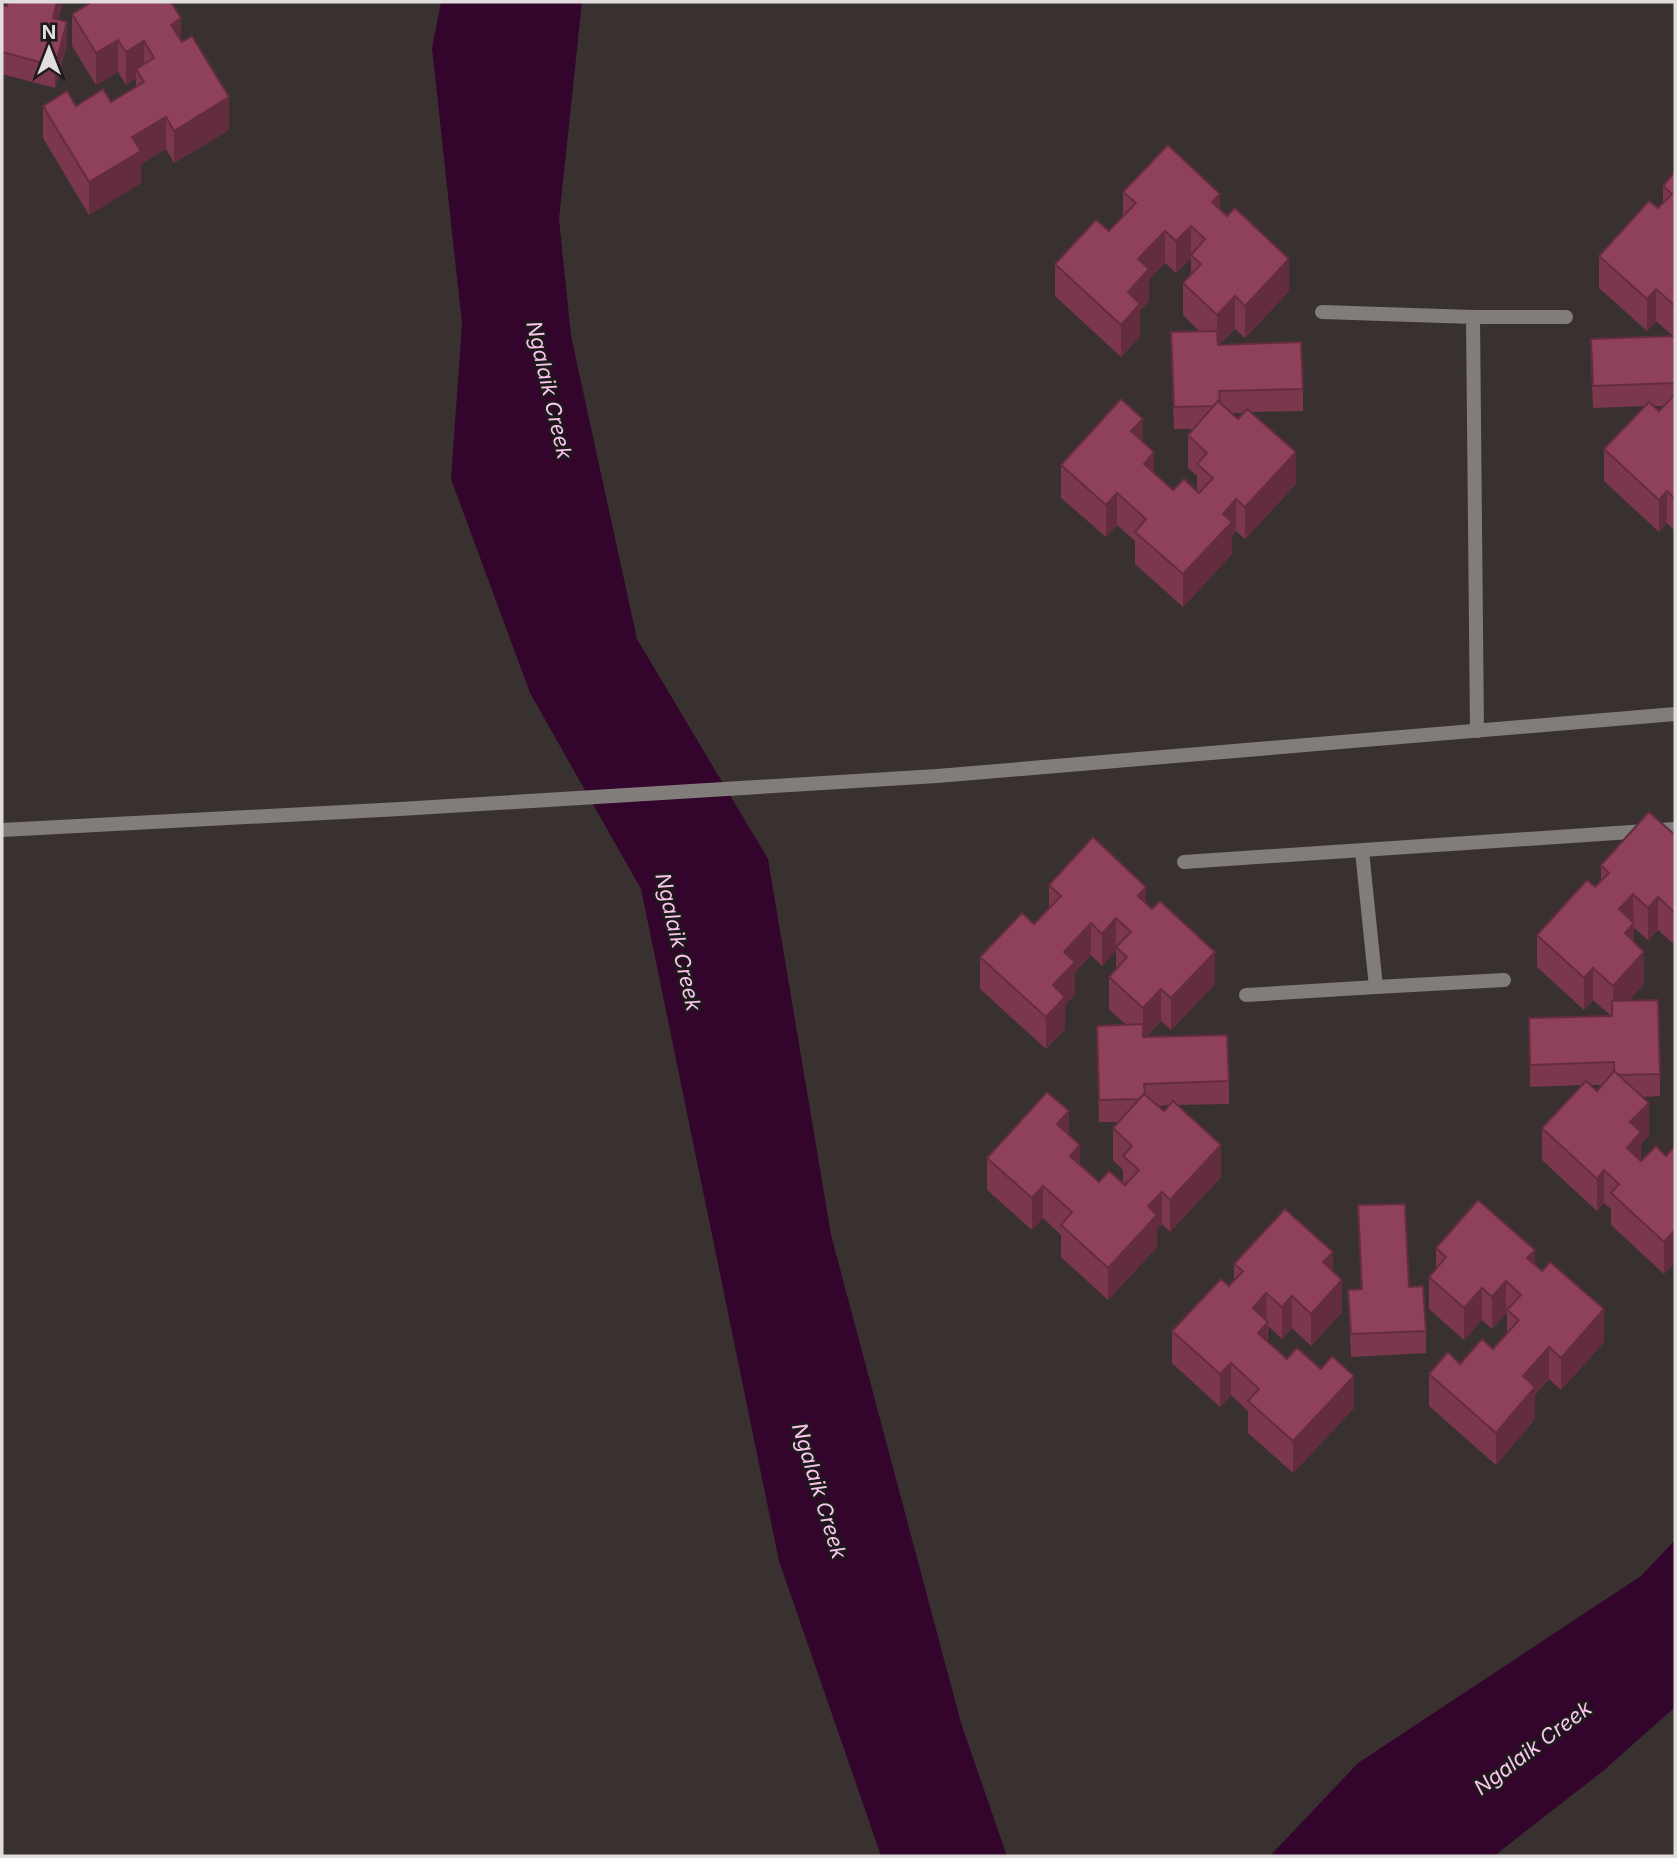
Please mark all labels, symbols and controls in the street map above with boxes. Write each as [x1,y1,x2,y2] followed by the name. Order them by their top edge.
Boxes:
[14,14,84,84] north arrow
[42,21,56,44] text: N
[521,319,578,462] water label: Ngalaik Creek
[650,871,707,1014] water label: Ngalaik Creek
[787,1420,852,1562] water label: Ngalaik Creek
[1469,1695,1597,1800] water label: Ngalaik Creek

